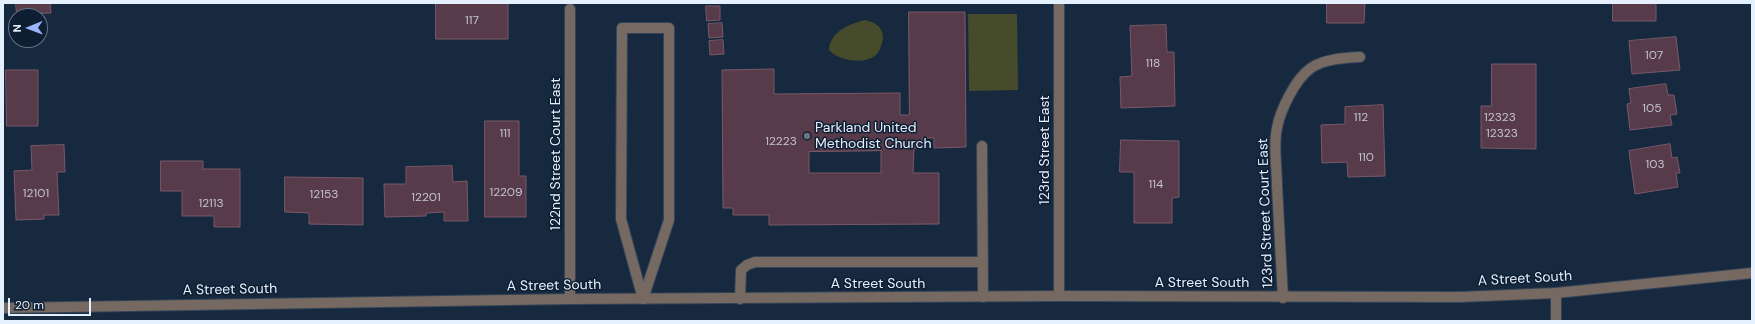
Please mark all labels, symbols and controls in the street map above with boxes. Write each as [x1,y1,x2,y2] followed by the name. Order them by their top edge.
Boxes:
[8,8,48,48] north arrow
[465,14,479,28] house number: 117
[10,24,24,32] text: N
[1645,49,1663,63] house number: 107
[1146,57,1160,71] house number: 118
[548,78,564,230] street label: 122nd Street Court East
[1037,95,1053,205] street label: 123rd Street East
[1642,102,1662,116] house number: 105
[1354,111,1368,125] house number: 112
[1484,111,1516,125] house number: 12323
[815,120,931,152] place label: Parkland United Methodist Church
[499,127,511,141] house number: 111
[1486,127,1518,141] house number: 12323
[802,131,812,141] marker: Parkland United Methodist Church
[765,135,797,149] house number: 12223
[1255,138,1277,288] street label: 123rd Street Court East
[1358,151,1374,165] house number: 110
[1645,158,1665,172] house number: 103
[1149,178,1163,192] house number: 114
[489,186,523,200] house number: 12209
[23,187,49,201] house number: 12101
[310,188,338,202] house number: 12153
[411,191,441,205] house number: 12201
[198,197,224,211] house number: 12113
[1477,268,1573,290] street label: A Street South
[1155,275,1249,291] street label: A Street South
[831,276,925,292] street label: A Street South
[507,277,601,295] street label: A Street South
[183,281,277,299] street label: A Street South
[10,290,93,316] scale bar
[15,297,44,313] text: 20 m

